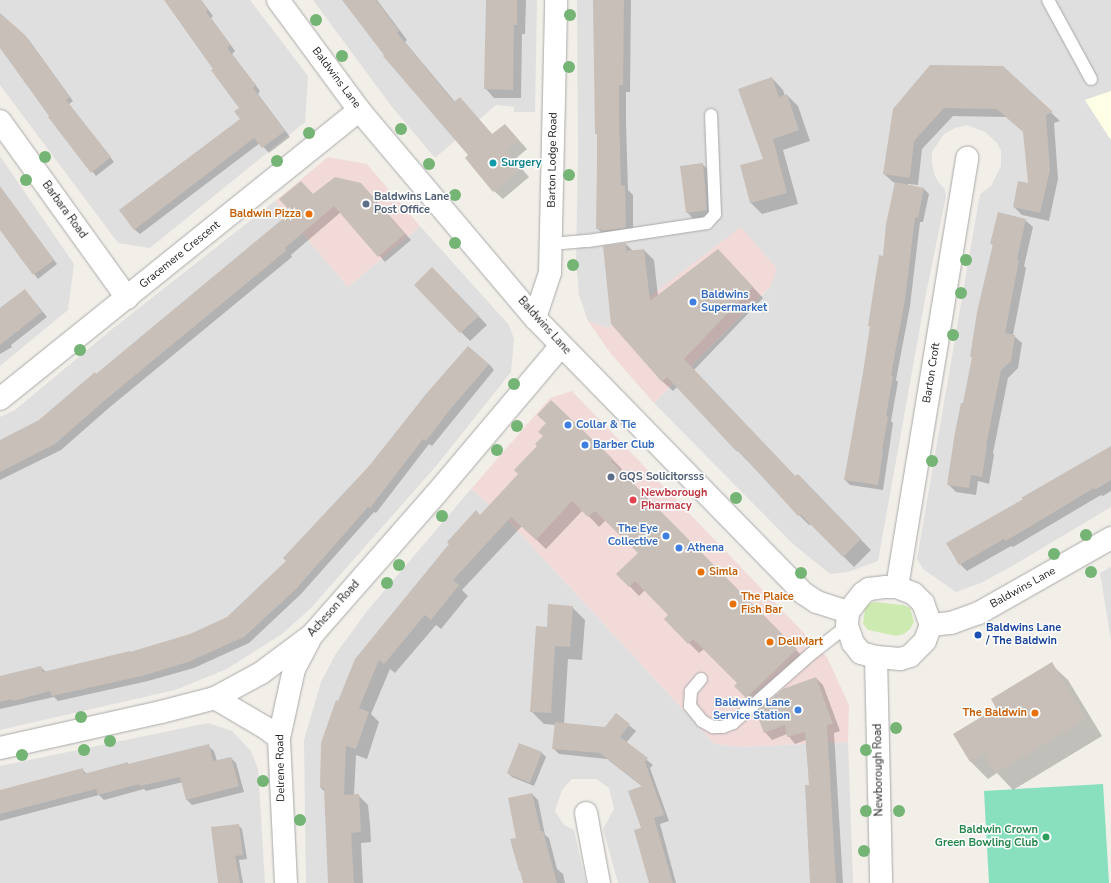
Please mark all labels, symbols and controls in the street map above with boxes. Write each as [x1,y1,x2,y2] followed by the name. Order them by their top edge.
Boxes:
[309,45,363,111] street label: Baldwins Lane
[546,112,560,208] street label: Barton Lodge Road
[501,156,542,170] place label: Surgery
[488,158,498,168] marker: Surgery
[39,179,89,241] street label: Barbara Road
[374,191,449,217] place label: Baldwins Lane Post Office
[361,199,371,209] marker: Baldwins Lane Post Office
[229,207,301,221] place label: Baldwin Pizza
[304,209,314,219] marker: Baldwin Pizza
[137,219,223,291] street label: Gracemere Crescent
[701,289,767,315] place label: Baldwins Supermarket
[515,294,573,358] street label: Baldwins Lane
[688,297,698,307] marker: Baldwins Supermarket
[921,342,943,404] street label: Barton Croft
[576,418,636,432] place label: Collar & Tie
[563,420,573,430] marker: Collar & Tie
[593,438,655,452] place label: Barber Club
[580,440,590,450] marker: Barber Club
[619,470,704,484] place label: GQS Solicitorsss
[606,472,616,482] marker: GQS Solicitorsss
[641,487,707,513] place label: Newborough Pharmacy
[628,495,638,505] marker: Newborough Pharmacy
[608,523,658,549] place label: The Eye Collective
[661,531,671,541] marker: The Eye Collective
[687,541,724,555] place label: Athena
[674,543,684,553] marker: Athena
[709,565,738,579] place label: Simla
[988,565,1058,611] street label: Baldwins Lane
[696,567,706,577] marker: Simla
[305,578,363,640] street label: Acheson Road
[741,591,794,617] place label: The Plaice Fish Bar
[728,599,738,609] marker: The Plaice Fish Bar
[986,622,1061,648] place label: Baldwins Lane / The Baldwin
[973,630,983,640] marker: Baldwins Lane / The Baldwin
[778,635,823,649] place label: DeliMart
[765,637,775,647] marker: DeliMart
[713,697,790,723] place label: Baldwins Lane Service Station
[793,705,803,715] marker: Baldwins Lane Service Station
[963,706,1027,720] place label: The Baldwin
[1030,708,1040,718] marker: The Baldwin
[872,723,886,817] street label: Newborough Road
[274,734,288,802] street label: Delrene Road
[935,824,1038,850] place label: Baldwin Crown Green Bowling Club
[1041,832,1051,842] marker: Baldwin Crown Green Bowling Club

